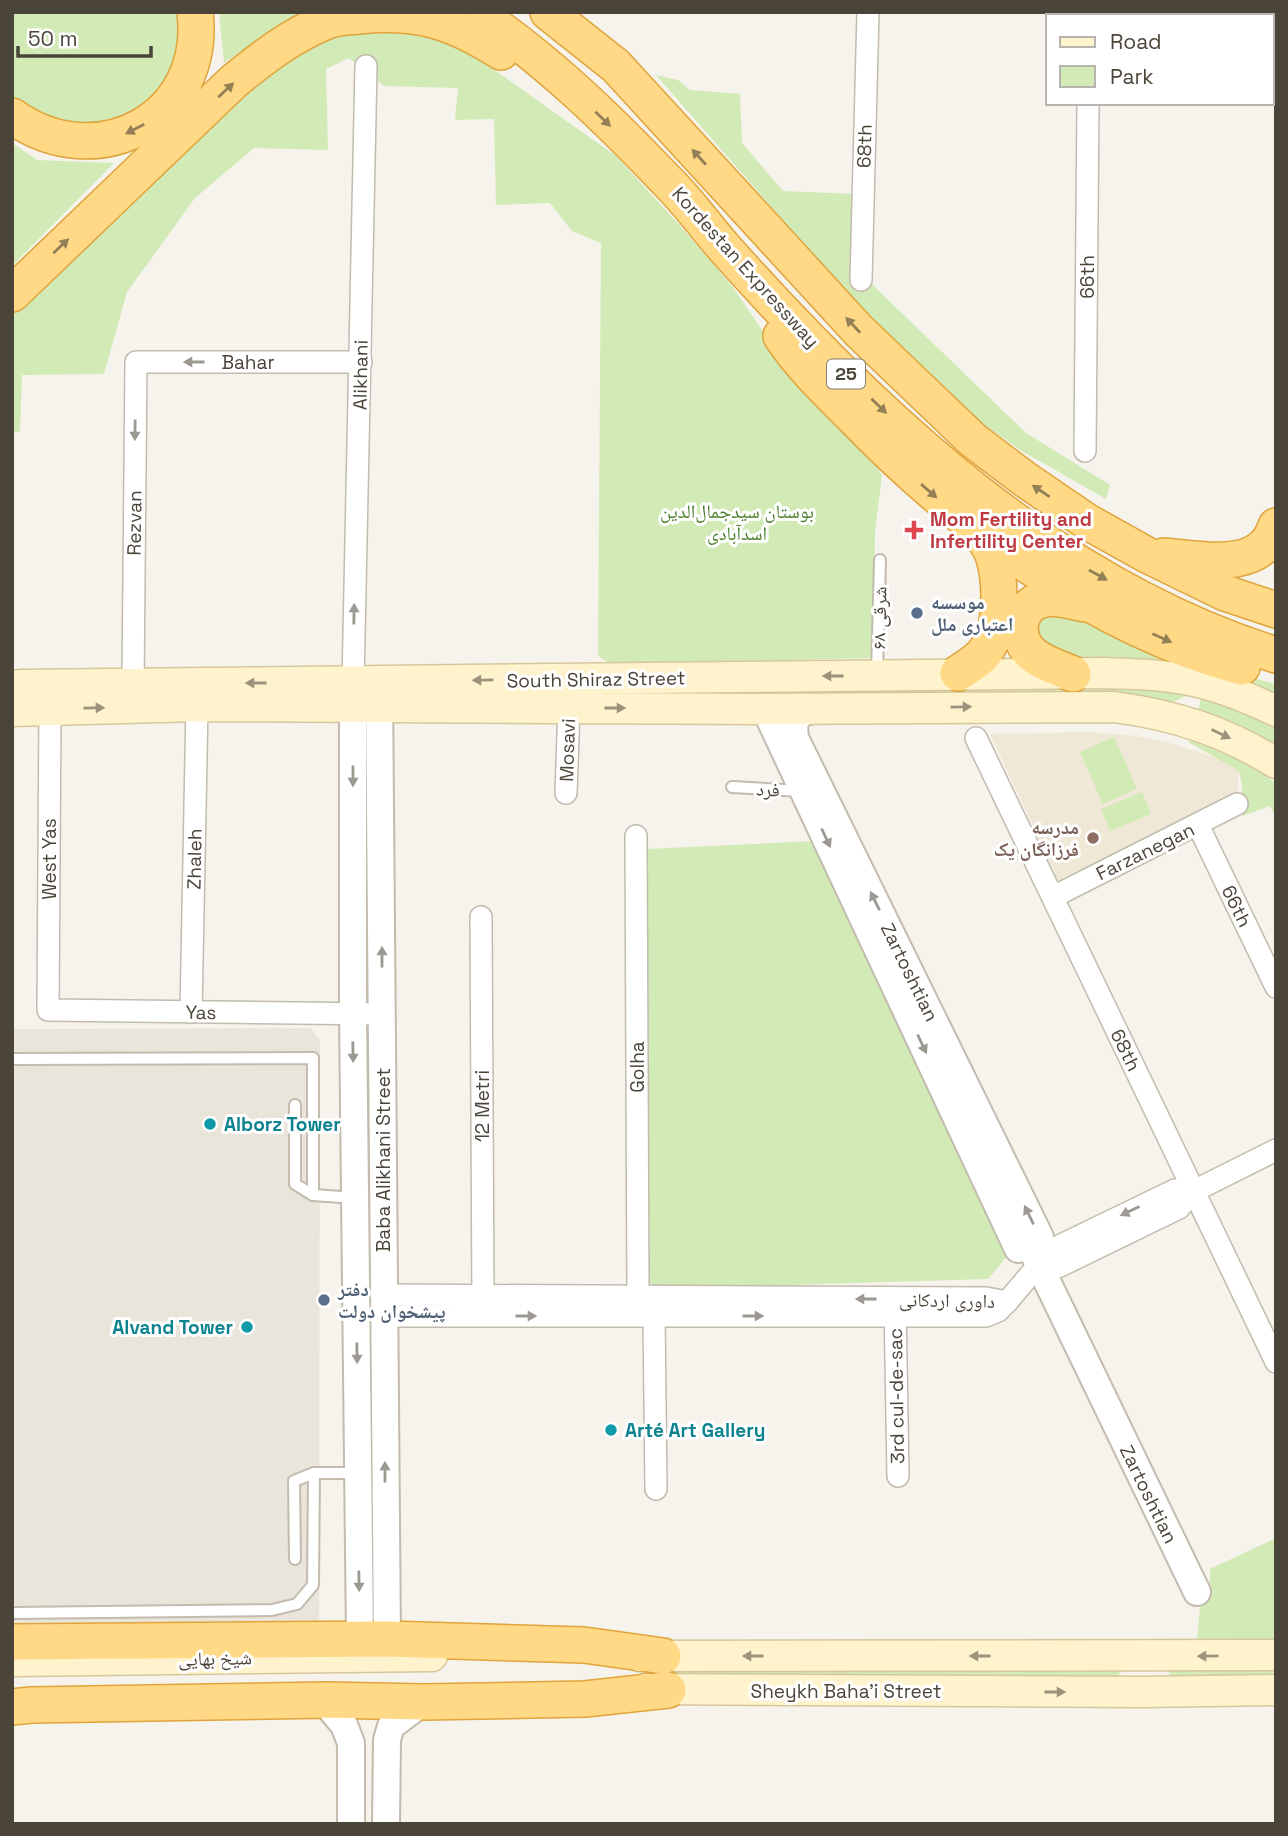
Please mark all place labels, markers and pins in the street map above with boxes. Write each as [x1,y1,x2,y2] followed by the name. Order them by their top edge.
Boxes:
[930,507,1092,554] place label: Mom Fertility and Infertility Center
[904,520,924,540] marker: Mom Fertility and Infertility Center
[931,590,1014,637] place label: موسسه اعتباری ملل
[909,605,925,621] marker: موسسه اعتباری ملل
[994,815,1079,862] place label: مدرسه فرزانگان یک
[1085,830,1101,846] marker: مدرسه فرزانگان یک
[224,1112,341,1137] place label: Alborz Tower
[202,1116,218,1132] marker: Alborz Tower
[337,1277,446,1324] place label: دفتر پیشخوان دولت
[316,1292,332,1308] marker: دفتر پیشخوان دولت
[112,1315,233,1340] place label: Alvand Tower
[239,1319,255,1335] marker: Alvand Tower
[625,1418,765,1443] place label: Arté Art Gallery
[603,1422,619,1438] marker: Arté Art Gallery

